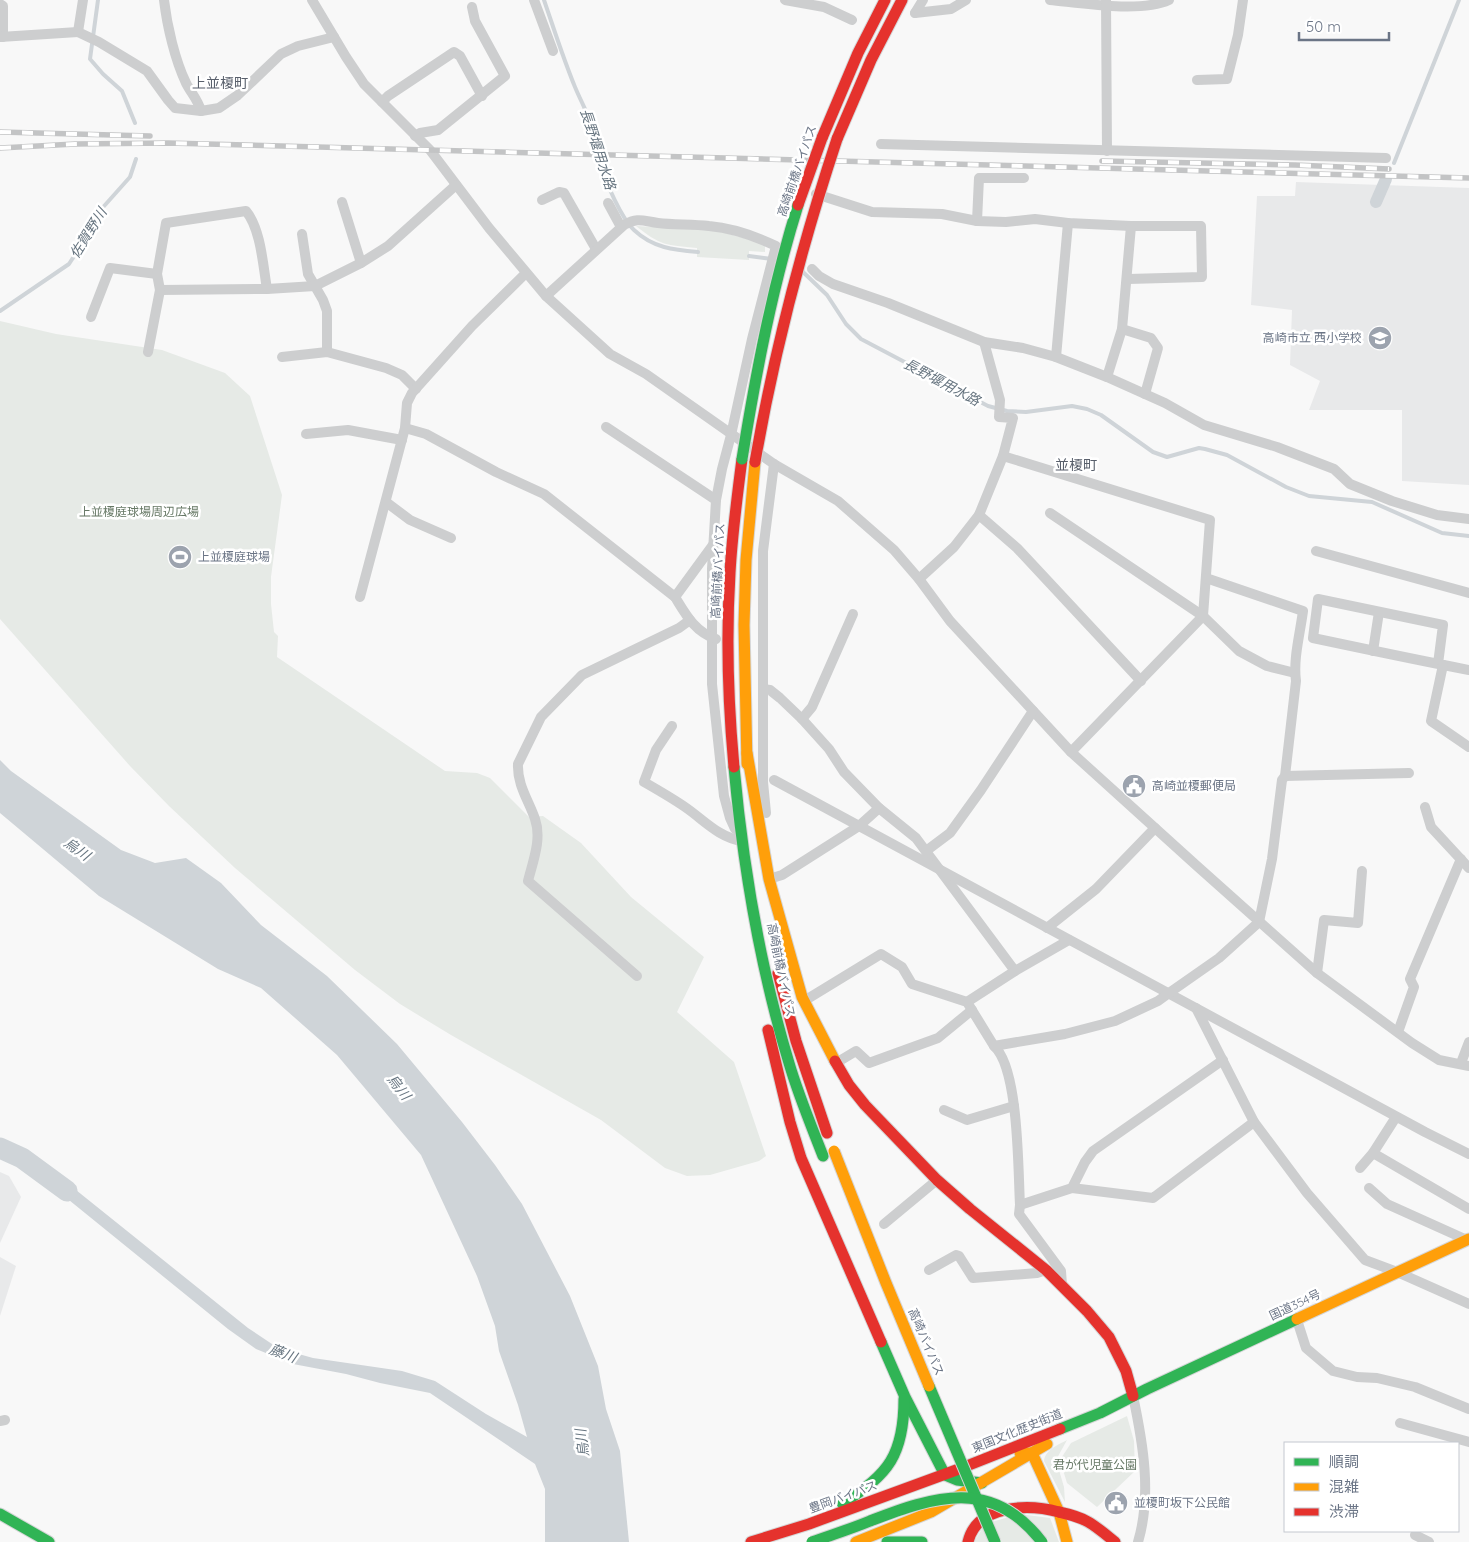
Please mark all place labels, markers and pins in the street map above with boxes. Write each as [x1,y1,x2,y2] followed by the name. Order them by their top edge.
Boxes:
[1367,325,1393,351] school or university icon: 高崎市立 西小学校
[1263,330,1362,345] place label: 高崎市立 西小学校
[167,544,193,570] sports icon: 上並榎庭球場
[198,549,270,564] place label: 上並榎庭球場
[1121,773,1147,799] public building icon: 高崎並榎郵便局
[1152,778,1236,793] place label: 高崎並榎郵便局
[1103,1490,1129,1516] public building icon: 並榎町坂下公民館
[1134,1495,1230,1510] place label: 並榎町坂下公民館

